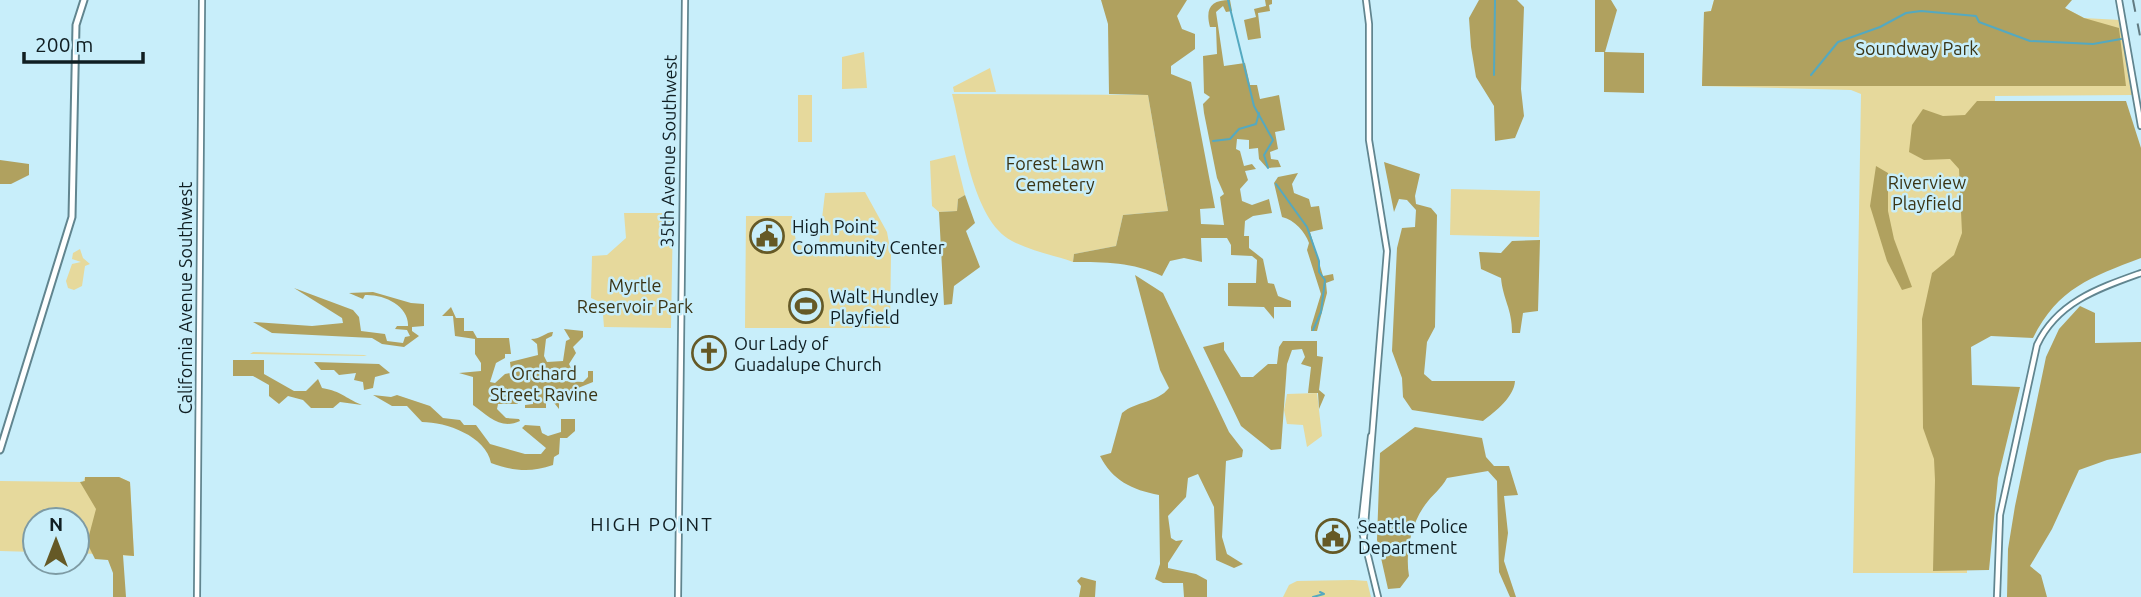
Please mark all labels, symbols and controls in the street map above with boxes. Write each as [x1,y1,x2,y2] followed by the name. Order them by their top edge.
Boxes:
[24,21,144,65] scale bar
[35,32,93,56] text: 200 m
[1856,38,1978,58] park label: Soundway Park
[656,54,680,248] street label: 35th Avenue Southwest
[1006,153,1104,194] park label: Forest Lawn Cemetery
[1888,172,1966,213] park label: Riverview Playfield
[175,182,195,414] street label: California Avenue Southwest
[792,216,945,257] place label: High Point Community Center
[748,217,786,255] public building icon: High Point Community Center
[577,275,693,316] park label: Myrtle Reservoir Park
[830,286,939,327] place label: Walt Hundley Playfield
[787,287,825,325] sports icon: Walt Hundley Playfield
[734,333,882,374] place label: Our Lady of Guadalupe Church
[690,334,728,372] church icon: Our Lady of Guadalupe Church
[490,363,598,404] park label: Orchard Street Ravine
[21,506,91,576] north arrow
[49,513,63,535] text: N
[590,513,714,535] district label: HIGH POINT
[1358,516,1468,557] place label: Seattle Police Department
[1314,517,1352,555] public building icon: Seattle Police Department

